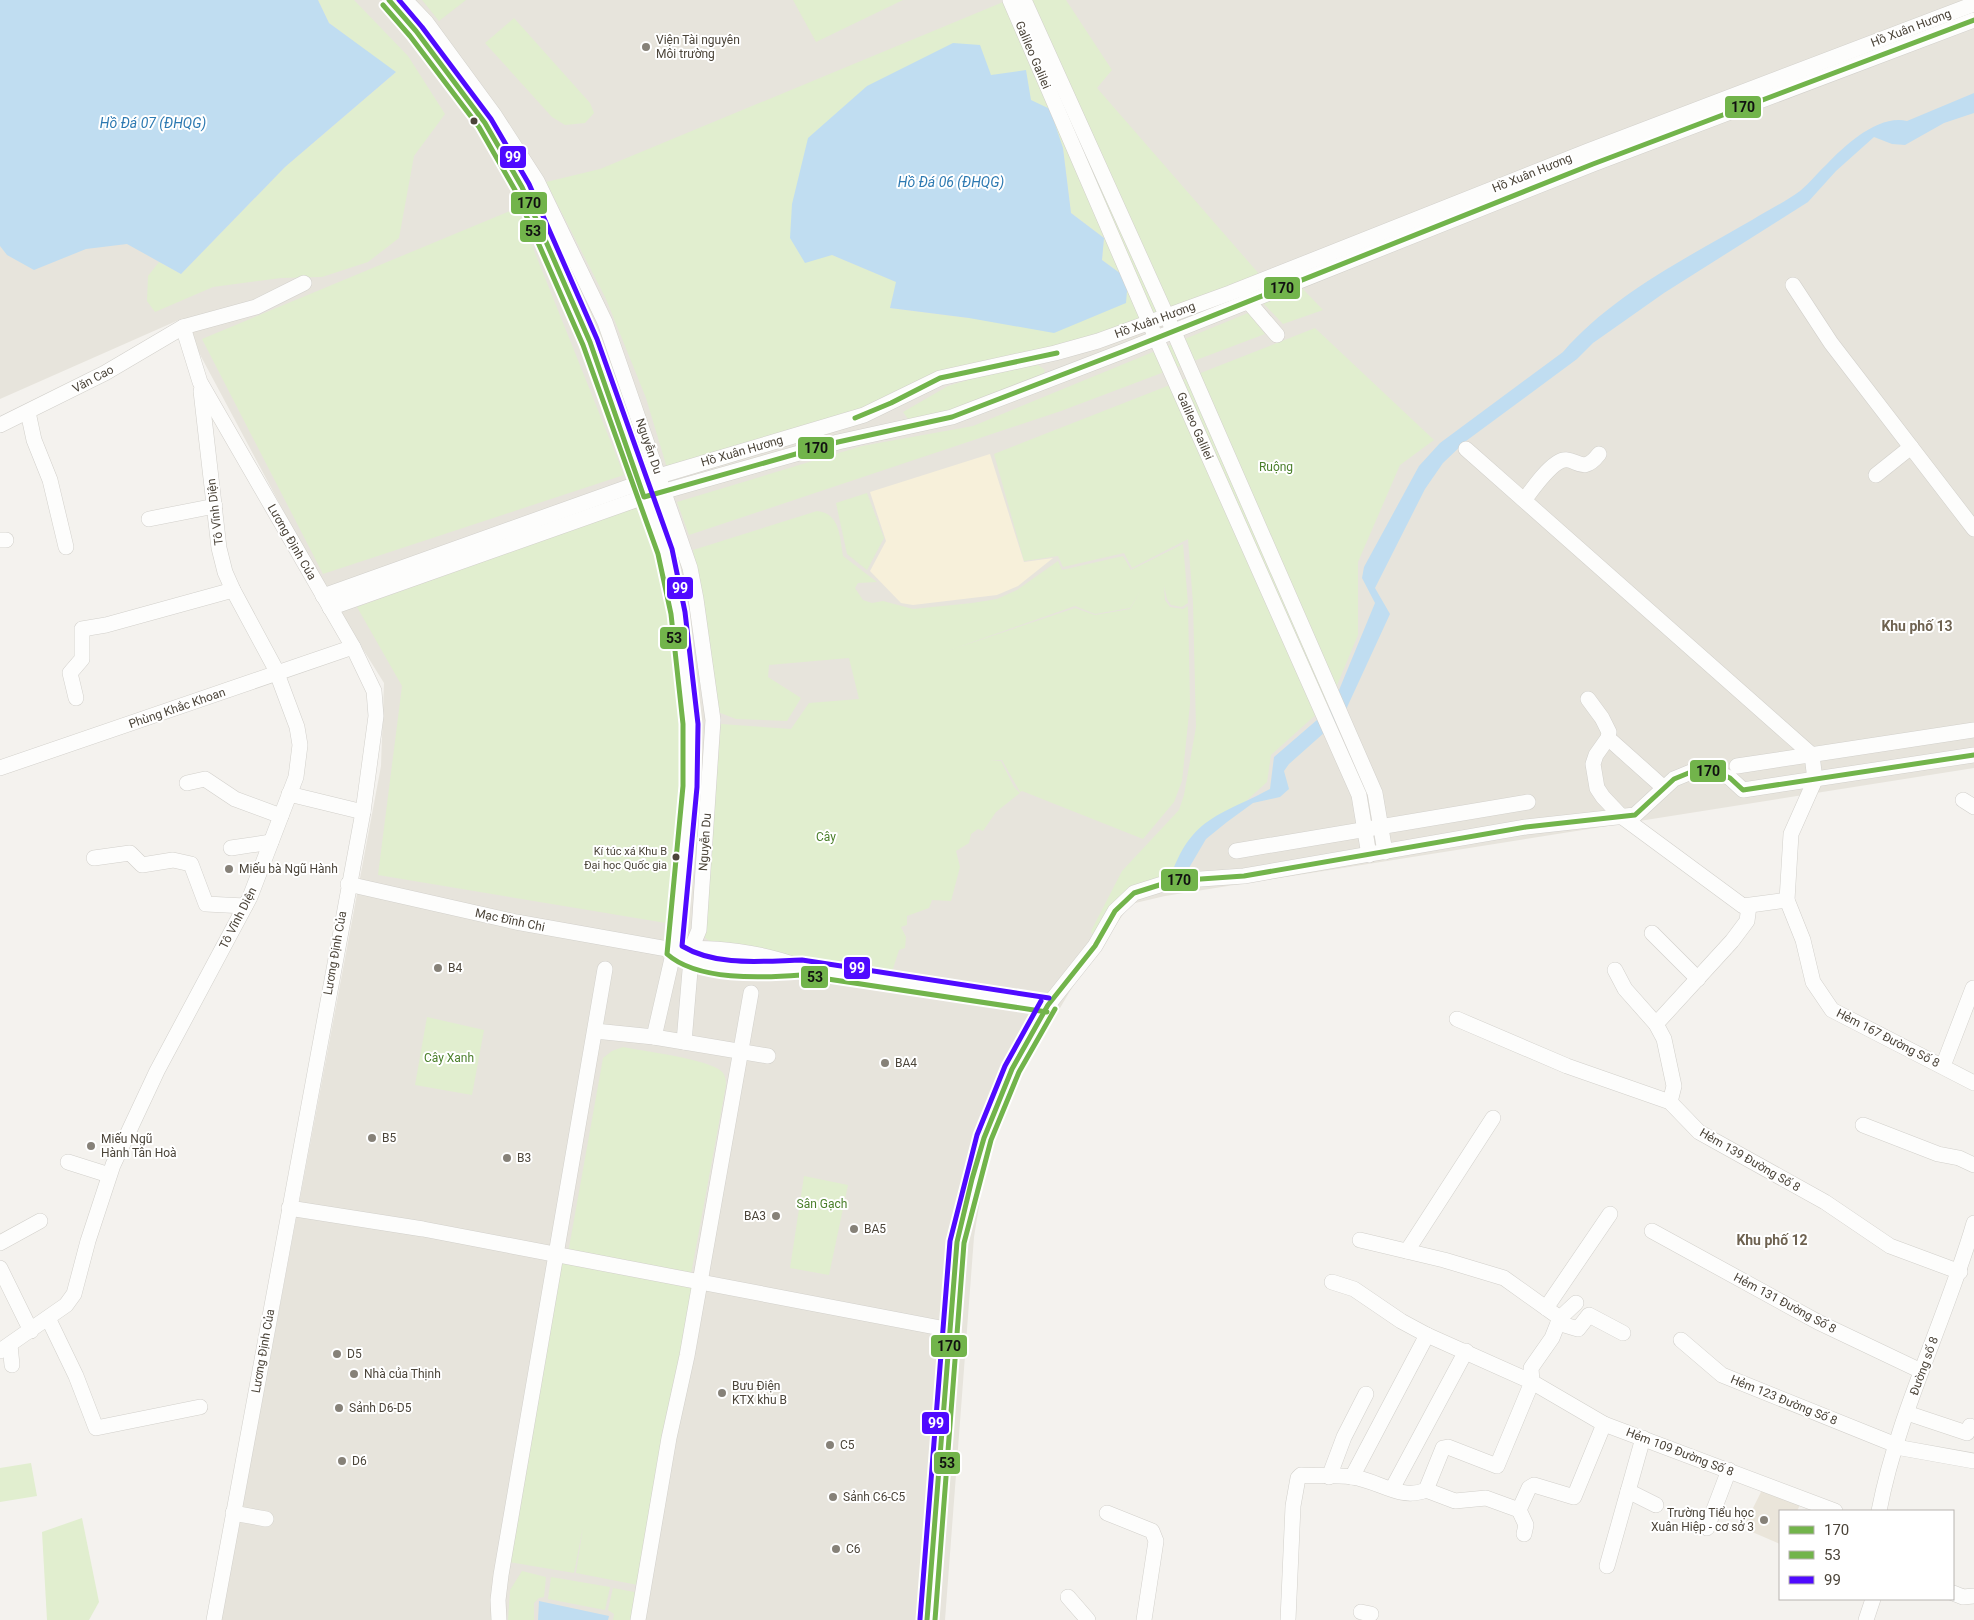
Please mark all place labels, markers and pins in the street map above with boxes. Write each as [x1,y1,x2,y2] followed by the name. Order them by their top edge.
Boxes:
[656,33,740,61] place label: Viện Tài nguyên Môi trường
[640,41,652,53] marker: Viện Tài nguyên Môi trường
[469,116,479,126] unlabelled marker
[584,845,667,872] place label: Kí túc xá Khu B Đại học Quốc gia
[671,852,681,862] marker: Kí túc xá Khu B Đại học Quốc gia
[239,862,338,876] place label: Miếu bà Ngũ Hành
[223,863,235,875] marker: Miếu bà Ngũ Hành
[448,961,462,975] place label: B4
[432,962,444,974] marker: B4
[895,1056,917,1070] place label: BA4
[879,1057,891,1069] marker: BA4
[382,1131,396,1145] place label: B5
[101,1132,177,1160] place label: Miếu Ngũ Hành Tân Hoà
[366,1132,378,1144] marker: B5
[85,1140,97,1152] marker: Miếu Ngũ Hành Tân Hoà
[517,1151,531,1165] place label: B3
[501,1152,513,1164] marker: B3
[744,1209,766,1223] place label: BA3
[770,1210,782,1222] marker: BA3
[864,1222,886,1236] place label: BA5
[848,1223,860,1235] marker: BA5
[347,1347,362,1361] place label: D5
[331,1348,343,1360] marker: D5
[364,1367,441,1381] place label: Nhà của Thịnh
[348,1368,360,1380] marker: Nhà của Thịnh
[732,1379,787,1407] place label: Bưu Điện KTX khu B
[716,1387,728,1399] marker: Bưu Điện KTX khu B
[349,1401,412,1415] place label: Sảnh D6-D5
[333,1402,345,1414] marker: Sảnh D6-D5
[840,1438,855,1452] place label: C5
[824,1439,836,1451] marker: C5
[352,1454,367,1468] place label: D6
[336,1455,348,1467] marker: D6
[843,1490,906,1504] place label: Sảnh C6-C5
[827,1491,839,1503] marker: Sảnh C6-C5
[1651,1506,1754,1534] place label: Trường Tiểu học Xuân Hiệp - cơ sở 3
[1758,1514,1770,1526] marker: Trường Tiểu học Xuân Hiệp - cơ sở 3
[846,1542,861,1556] place label: C6
[830,1543,842,1555] marker: C6

